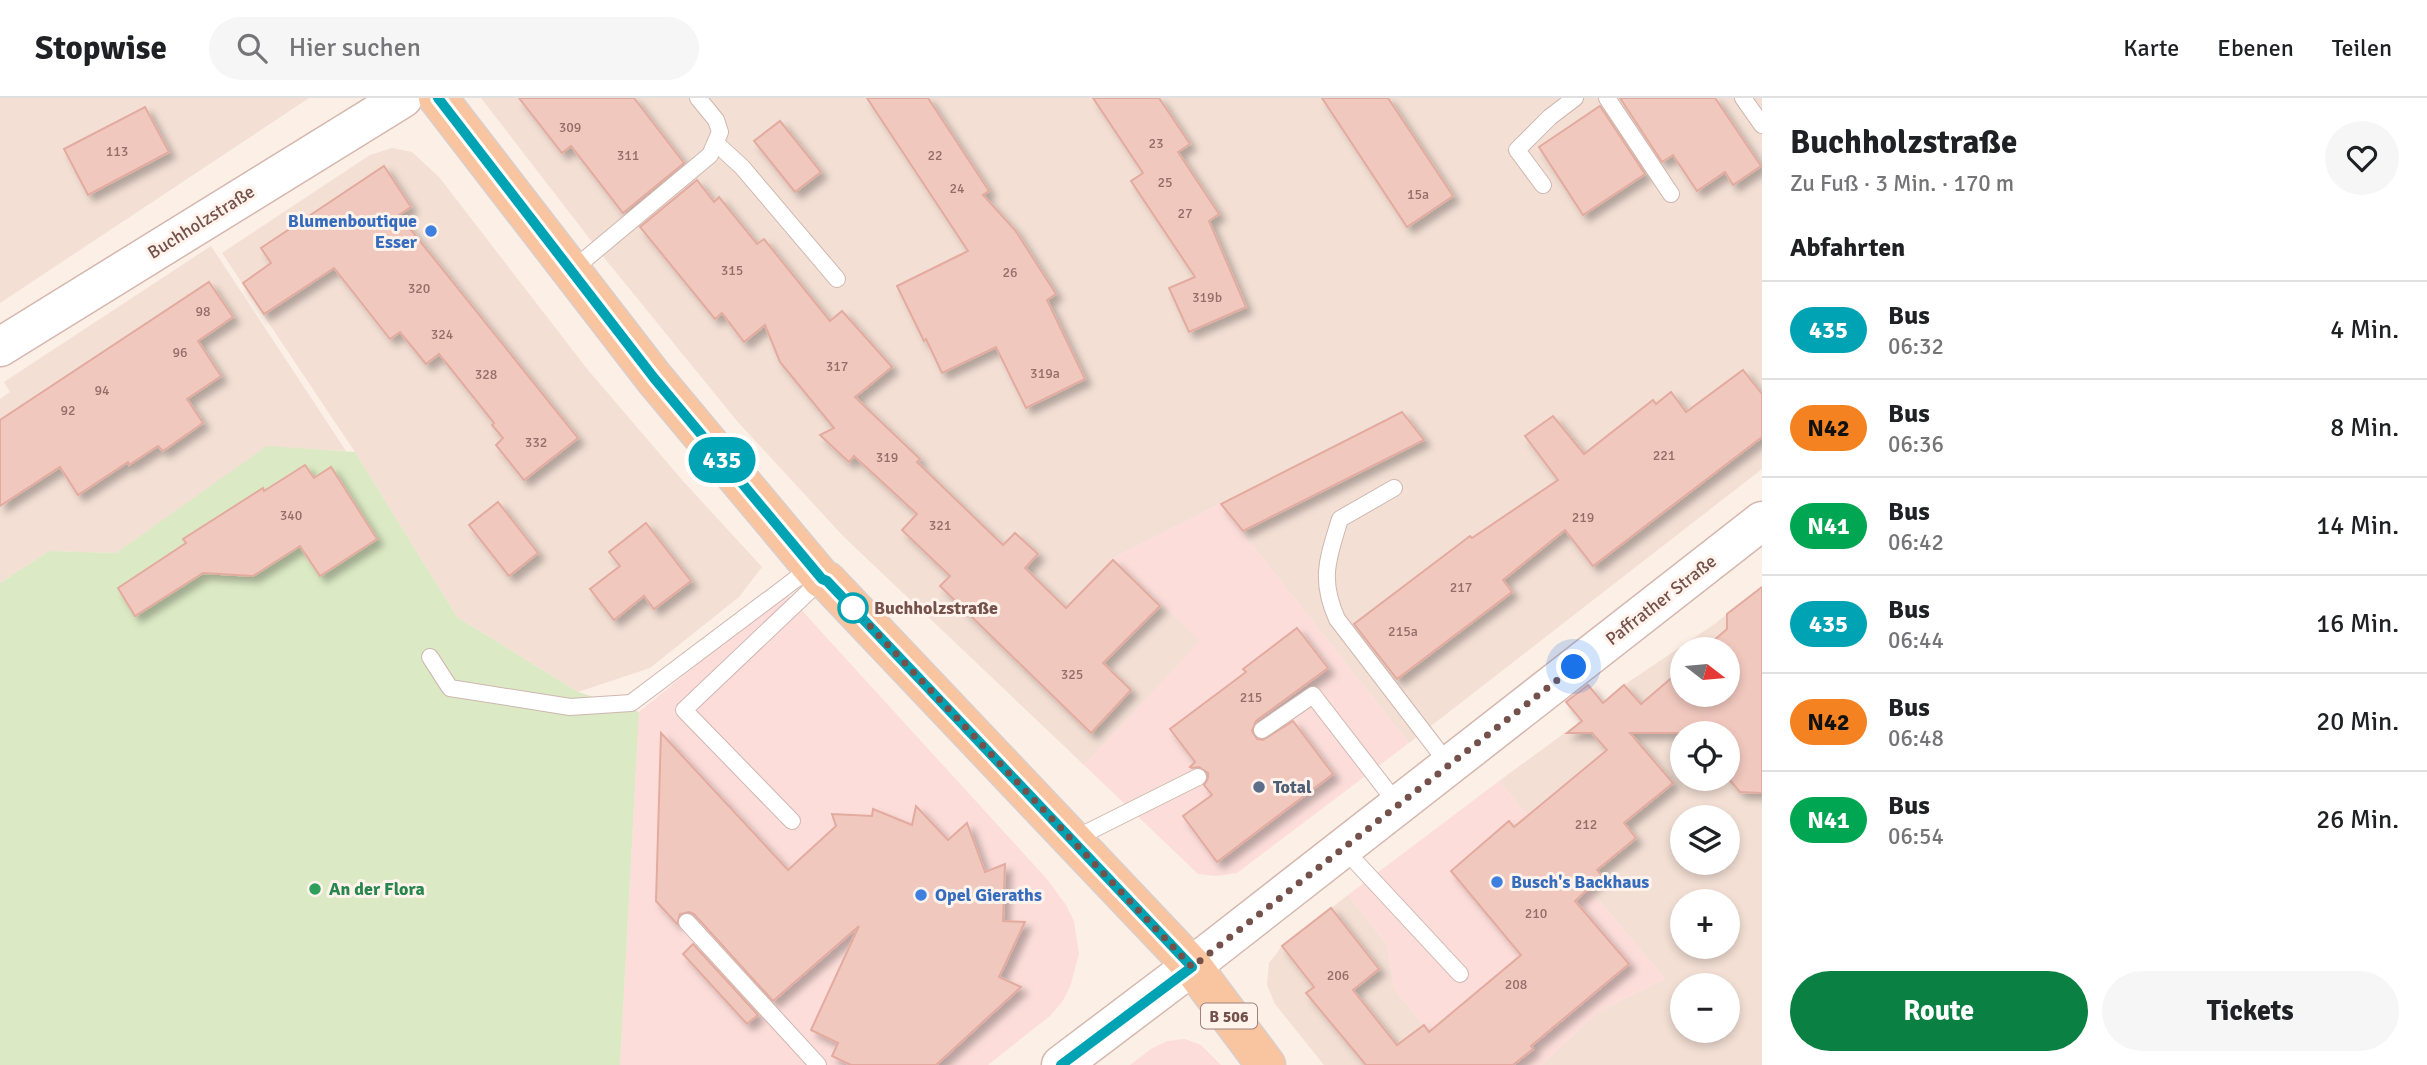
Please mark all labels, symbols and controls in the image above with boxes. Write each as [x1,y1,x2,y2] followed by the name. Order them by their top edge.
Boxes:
[209,17,699,80] search box
[35,28,167,69] text: Stopwise
[233,29,271,67] icon: search
[289,32,421,64] text: Hier suchen
[2123,33,2179,63] text: Karte
[2217,33,2294,63] text: Ebenen
[2332,33,2392,63] text: Teilen
[559,119,581,136] house number: 309
[2325,121,2399,195] button: heart
[1790,122,2017,163] text: Buchholzstraße
[1148,135,1164,152] house number: 23
[106,143,128,160] house number: 113
[617,147,639,164] house number: 311
[927,147,943,164] house number: 22
[1790,169,2014,198] text: Zu Fuß · 3 Min. · 170 m
[1157,174,1173,191] house number: 25
[143,180,259,264] street label: Buchholzstraße
[949,180,965,197] house number: 24
[1407,186,1429,203] house number: 15a
[1177,205,1193,222] house number: 27
[288,210,418,253] place label: Blumenboutique Esser
[423,223,439,239] marker: Blumenboutique Esser
[1790,232,1905,264] text: Abfahrten
[721,262,743,279] house number: 315
[1002,264,1018,281] house number: 26
[408,280,430,297] house number: 320
[1192,289,1222,306] house number: 319b
[1888,300,1930,332] text: Bus
[195,303,211,320] house number: 98
[2330,314,2399,346] text: 4 Min.
[1809,315,1848,345] text: 435
[431,326,454,343] house number: 324
[1888,332,1944,361] text: 06:32
[172,344,188,361] house number: 96
[826,358,848,375] house number: 317
[1030,365,1060,382] house number: 319a
[475,366,497,383] house number: 328
[94,382,110,399] house number: 94
[1888,398,1930,430] text: Bus
[60,402,76,419] house number: 92
[2330,412,2399,444] text: 8 Min.
[1807,413,1850,443] text: N42
[1888,430,1944,459] text: 06:36
[525,434,547,451] house number: 332
[682,437,762,483] line badge: 435
[703,445,741,475] text: 435
[1653,447,1675,464] house number: 221
[876,449,898,466] house number: 319
[1888,496,1930,528] text: Bus
[280,507,302,524] house number: 340
[1572,509,1594,526] house number: 219
[2316,510,2399,542] text: 14 Min.
[1807,511,1850,541] text: N41
[929,517,951,534] house number: 321
[1888,528,1944,557] text: 06:42
[1601,550,1721,650] street label: Paffrather Straße
[1450,579,1472,596] house number: 217
[838,593,868,623] marker: Buchholzstraße
[1888,594,1930,626] text: Bus
[874,597,998,619] place label: Buchholzstraße
[2316,608,2399,640] text: 16 Min.
[1809,609,1848,639] text: 435
[1388,623,1418,640] house number: 215a
[1888,626,1944,655] text: 06:44
[1670,637,1740,707] north arrow
[1670,637,1740,1043] map controls
[1556,649,1591,684] your location
[1061,666,1083,683] house number: 325
[1240,689,1262,706] house number: 215
[1888,692,1930,724] text: Bus
[2316,706,2399,738] text: 20 Min.
[1807,707,1850,737] text: N42
[1670,721,1740,791] button: locate
[1888,724,1944,753] text: 06:48
[1273,776,1312,798] place label: Total
[1251,779,1267,795] marker: Total
[1888,790,1930,822] text: Bus
[2316,804,2399,836] text: 26 Min.
[1670,805,1740,875] button: layers
[1807,805,1850,835] text: N41
[1575,816,1597,833] house number: 212
[1888,822,1944,851] text: 06:54
[1511,871,1649,893] place label: Busch's Backhaus
[1489,874,1505,890] marker: Busch's Backhaus
[329,878,425,900] place label: An der Flora
[307,881,323,897] marker: An der Flora
[935,884,1042,906] place label: Opel Gieraths
[913,887,929,903] marker: Opel Gieraths
[1670,889,1740,959] button: +
[1525,905,1547,922] house number: 210
[1327,967,1349,984] house number: 206
[1790,971,2088,1051] button: Route
[2102,971,2399,1051] button: Tickets
[1670,973,1740,1043] button: −
[1505,976,1527,993] house number: 208
[1201,1004,1257,1028] road number: B 506

